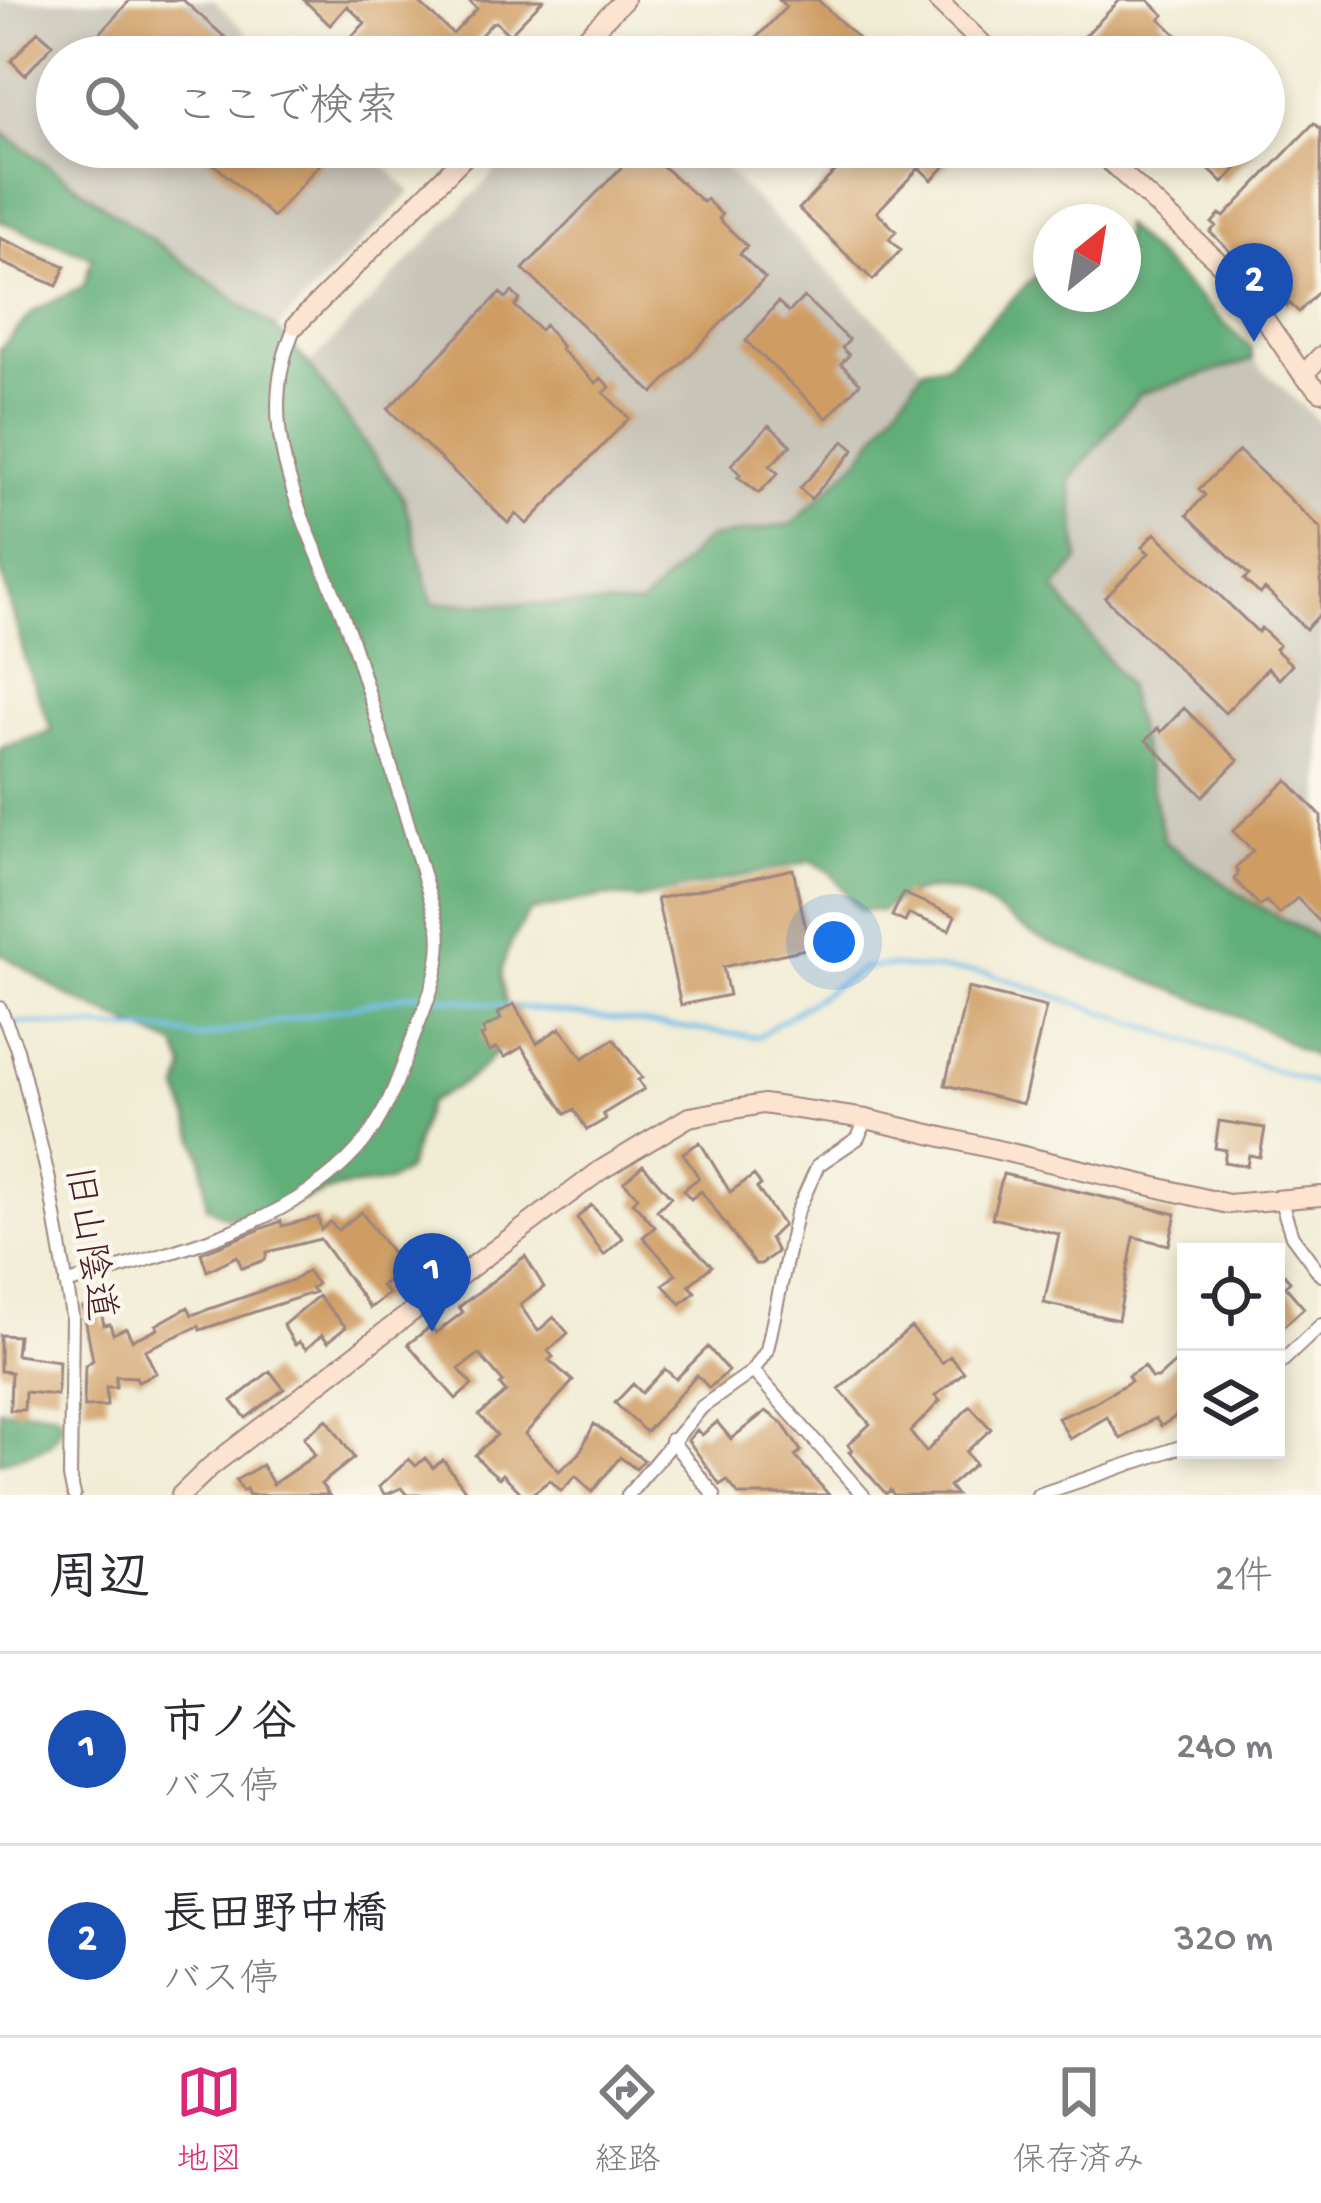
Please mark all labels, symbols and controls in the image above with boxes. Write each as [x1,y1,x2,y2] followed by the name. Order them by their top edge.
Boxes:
[36,36,1285,168] search box
[78,69,144,135] icon: search
[174,84,399,137] text: ここで検索
[1033,204,1141,312] north arrow
[1215,243,1293,342] pin: 2
[804,912,864,972] your location
[51,1163,123,1325] street label: 旧山陰道
[393,1233,471,1332] pin: 1
[1177,1243,1285,1459] map controls
[1177,1243,1285,1351] button: locate
[1177,1351,1285,1459] button: layers
[48,1553,150,1613] text: 周辺
[1215,1558,1273,1604] text: 2件
[162,1700,297,1753] text: 市ノ谷
[79,1726,95,1772] text: 1
[1176,1726,1273,1772] text: 240 m
[162,1768,279,1814] text: バス停
[162,1892,387,1945] text: 長田野中橋
[77,1918,97,1964] text: 2
[1175,1918,1273,1964] text: 320 m
[162,1960,279,2006] text: バス停
[176,2059,242,2182] tab: 地図
[594,2059,660,2182] tab: 経路
[1013,2059,1145,2182] tab: 保存済み

